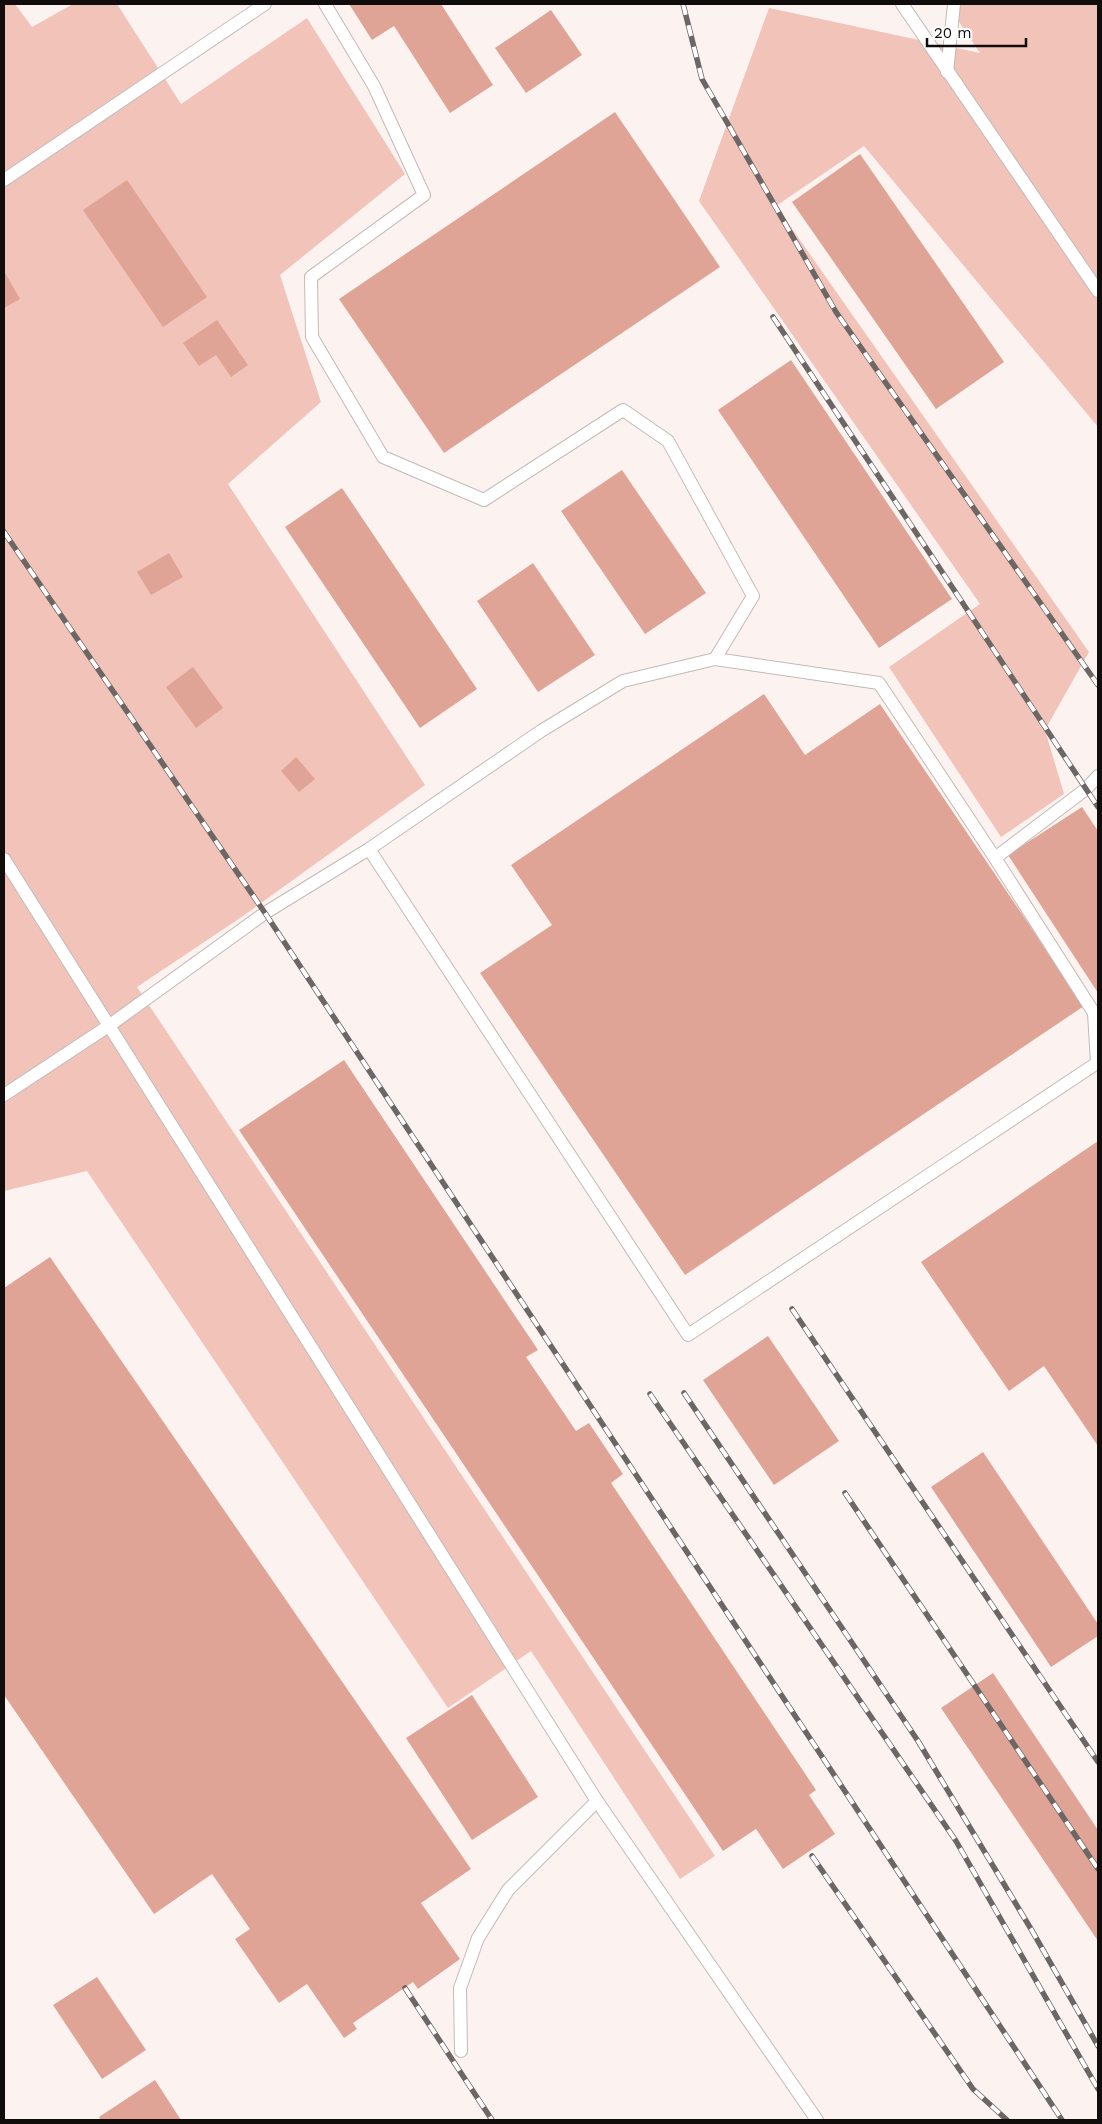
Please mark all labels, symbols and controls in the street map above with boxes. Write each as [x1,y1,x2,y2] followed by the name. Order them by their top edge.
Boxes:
[927,15,1026,47] scale bar
[934,24,972,42] text: 20 m

